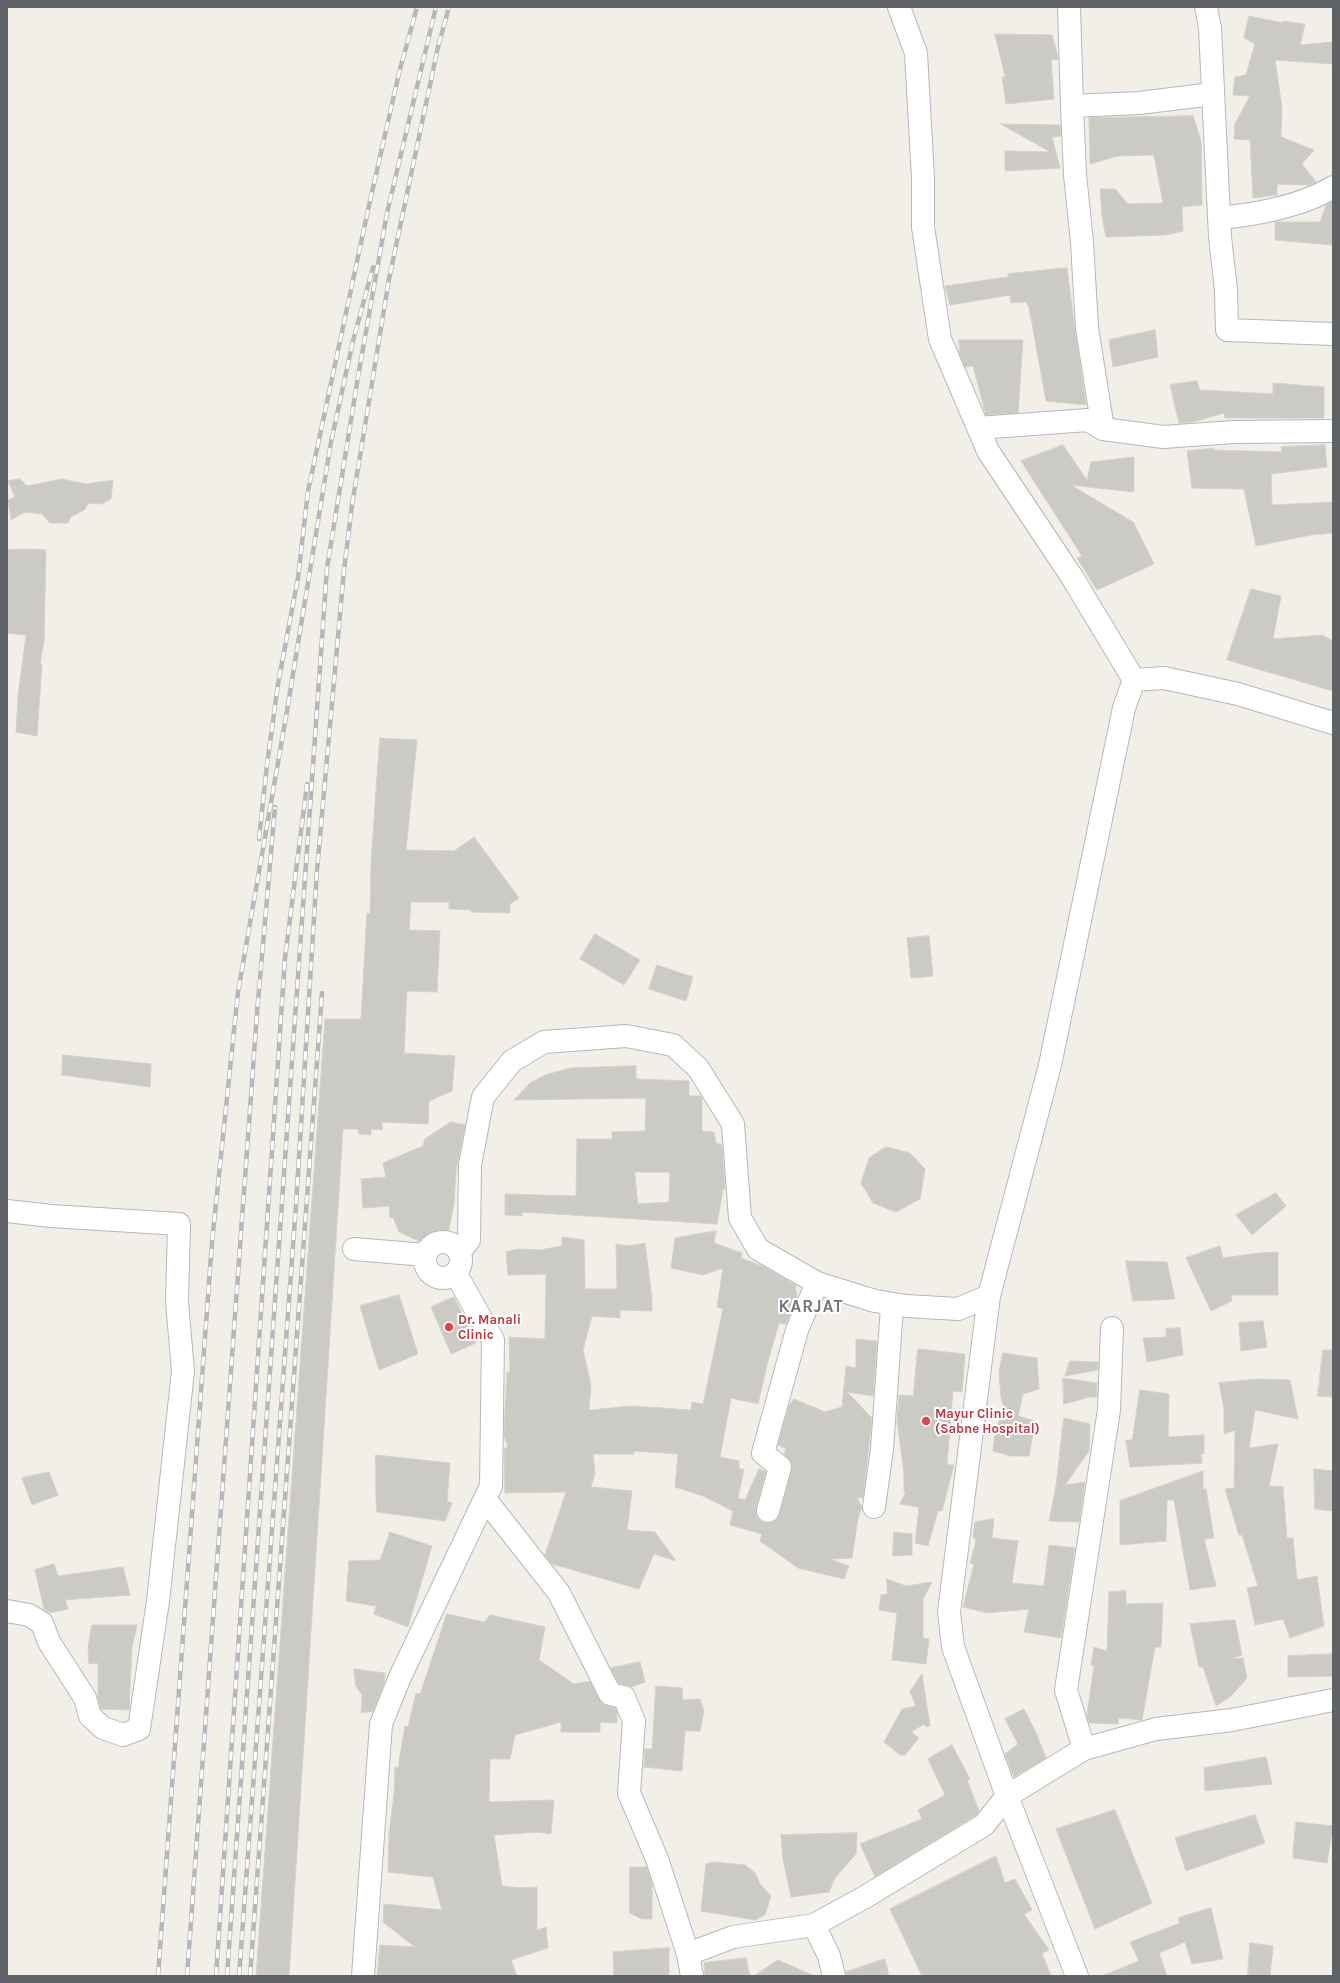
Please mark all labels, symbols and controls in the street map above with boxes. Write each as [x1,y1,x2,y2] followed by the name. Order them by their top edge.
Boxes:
[778,1297,844,1317] district label: KARJAT
[458,1312,521,1343] place label: Dr. Manali Clinic
[443,1321,455,1333] marker: Dr. Manali Clinic
[935,1406,1040,1437] place label: Mayur Clinic (Sabne Hospital)
[920,1415,932,1427] marker: Mayur Clinic (Sabne Hospital)

